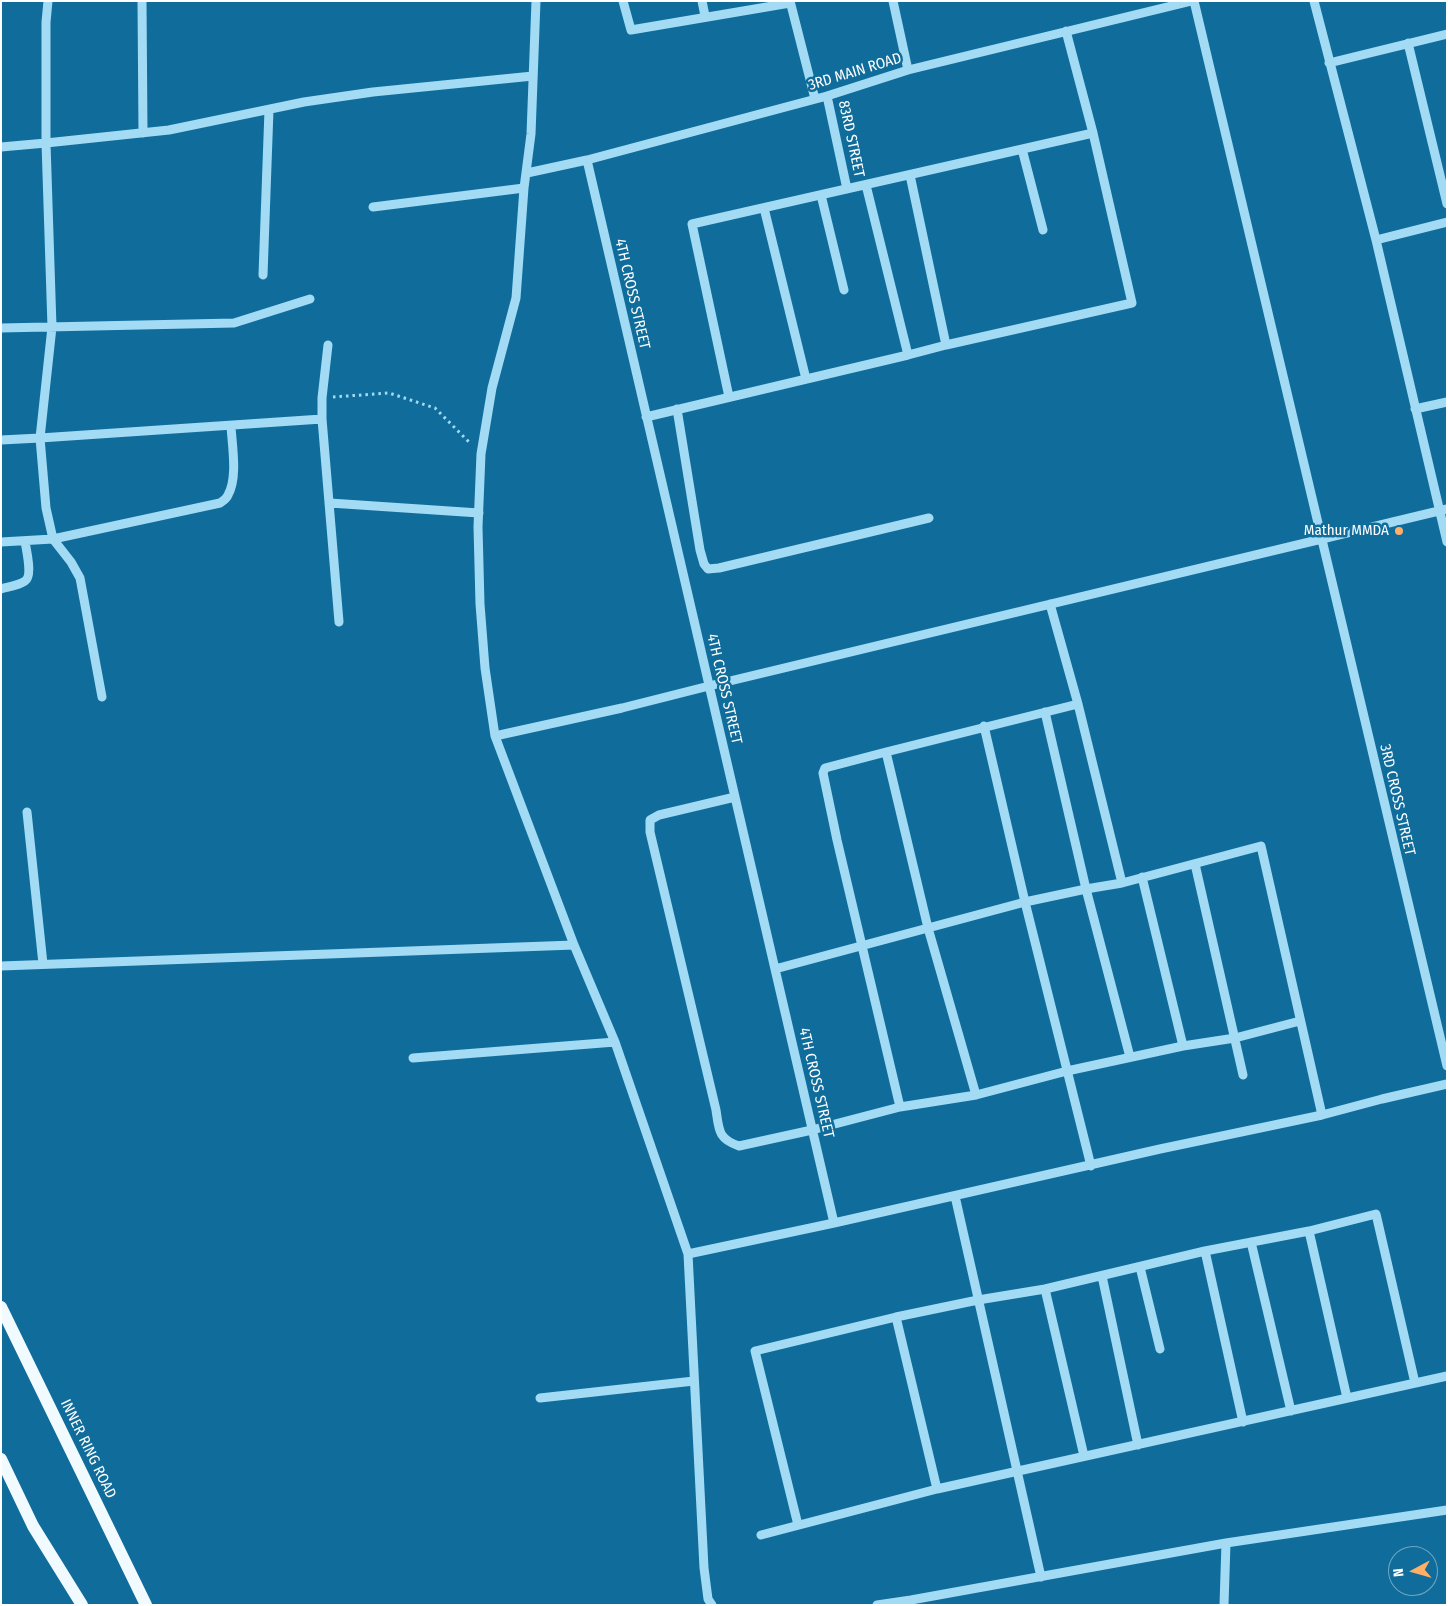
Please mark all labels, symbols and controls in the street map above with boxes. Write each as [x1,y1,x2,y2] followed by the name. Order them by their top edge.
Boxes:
[806,49,904,95] street label: 3RD MAIN ROAD
[834,99,868,179] street label: 83RD STREET
[611,237,653,351] street label: 4TH CROSS STREET
[1304,522,1389,540] place label: Mathur MMDA
[1393,525,1405,537] marker: Mathur MMDA
[703,632,745,746] street label: 4TH CROSS STREET
[1375,743,1419,857] street label: 3RD CROSS STREET
[795,1026,837,1140] street label: 4TH CROSS STREET
[56,1396,120,1502] street label: INNER RING ROAD
[1388,1546,1438,1596] north arrow
[1390,1567,1407,1578] text: N

